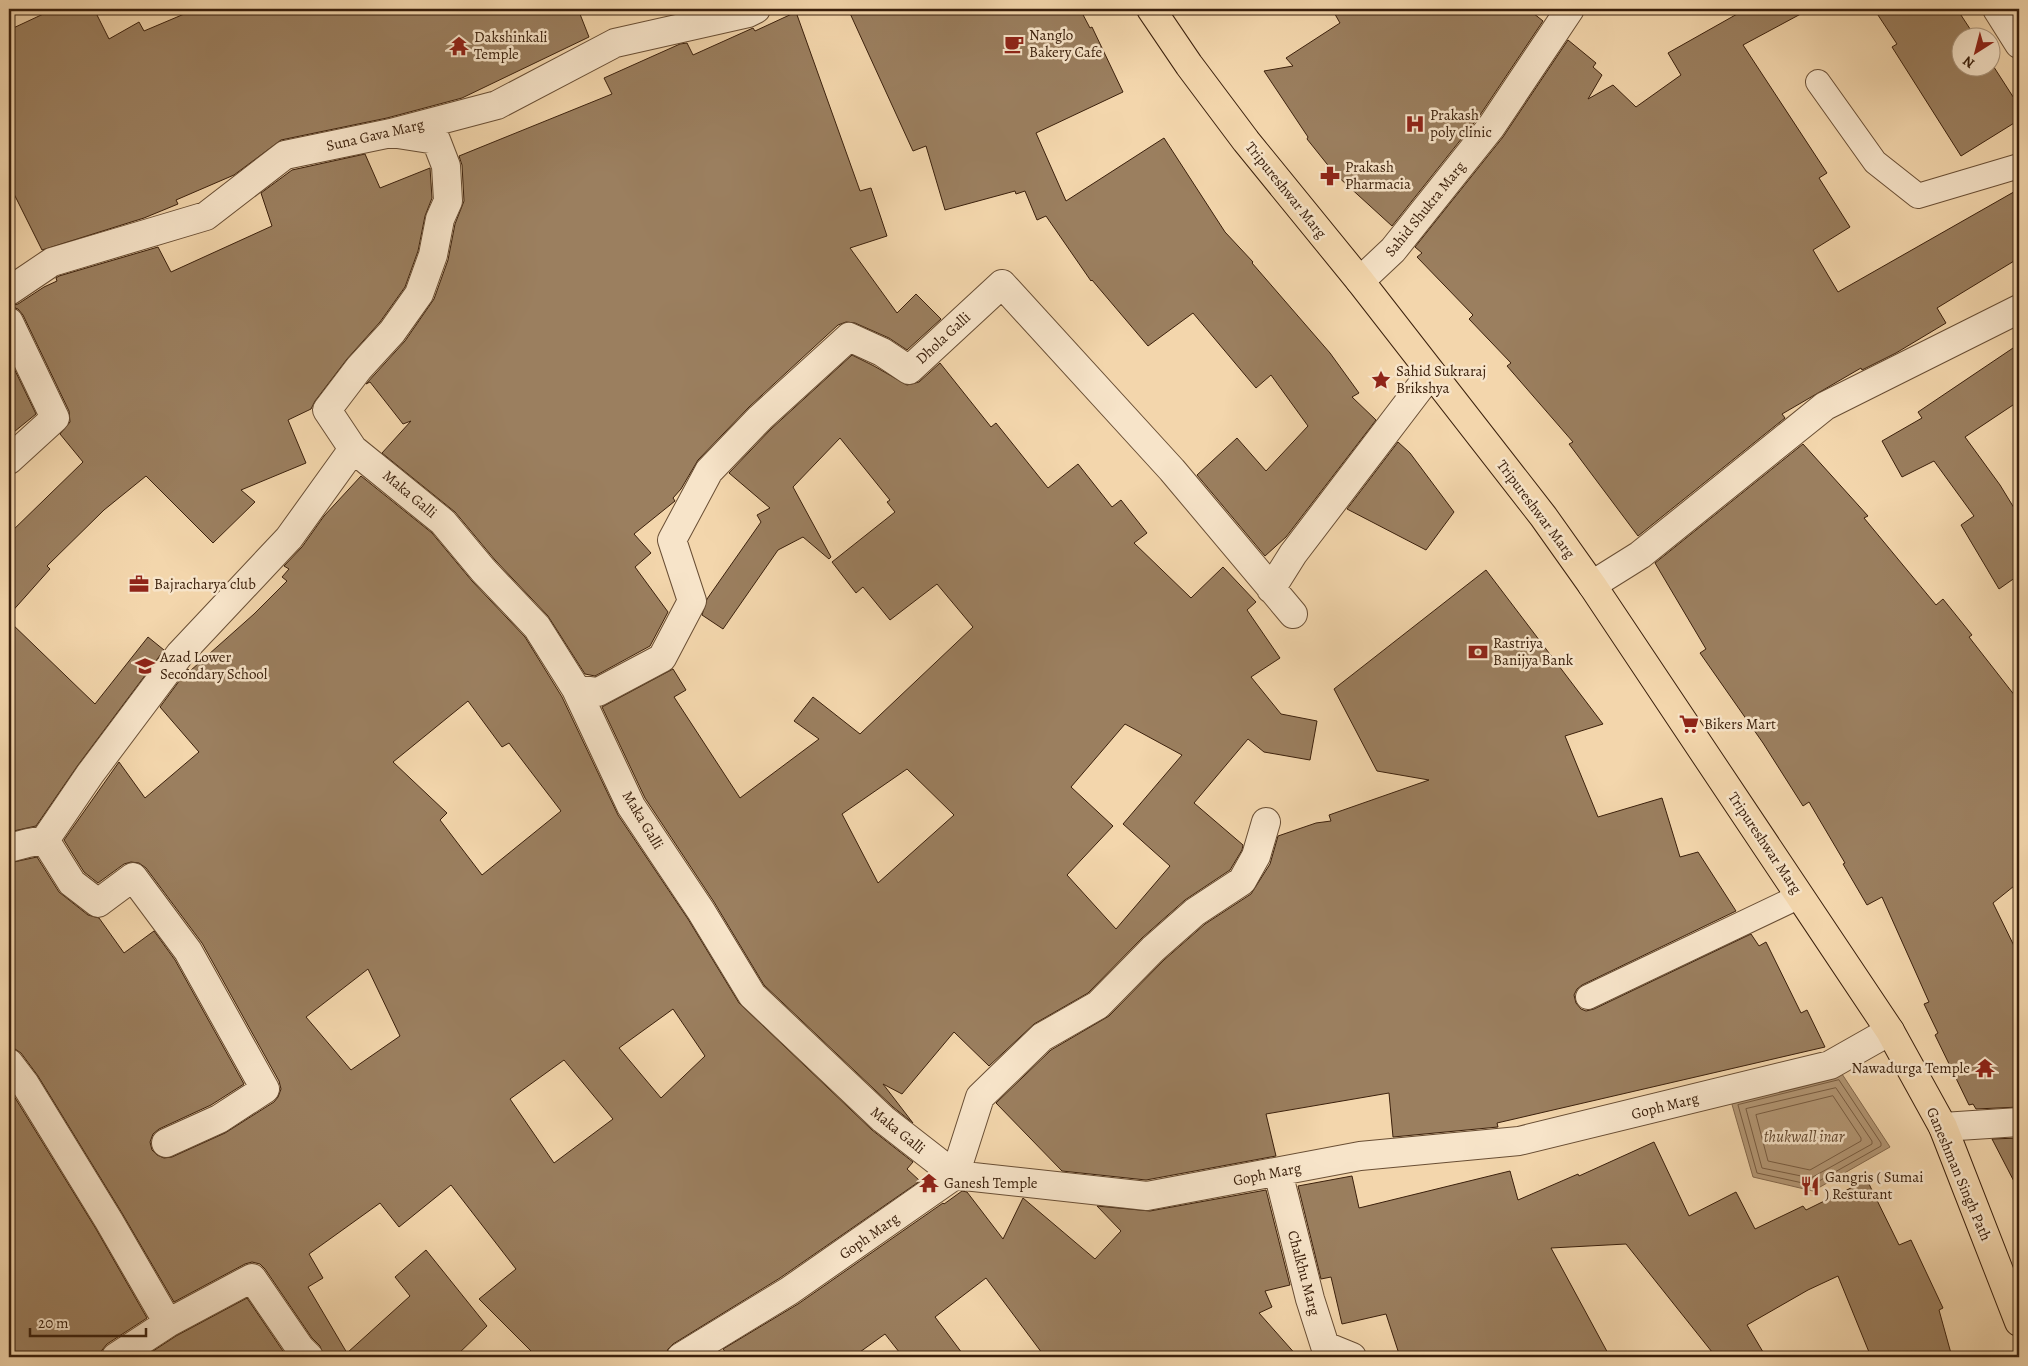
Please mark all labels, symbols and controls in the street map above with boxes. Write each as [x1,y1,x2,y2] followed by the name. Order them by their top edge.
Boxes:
[1029,25,1103,62] place label: Nanglo Bakery Cafe
[474,27,548,64] place label: Dakshinkali Temple
[1950,28,2000,78] north arrow
[1003,33,1025,55] cafe icon: Nanglo Bakery Cafe
[448,35,470,57] temple icon: Dakshinkali Temple
[1959,51,1978,73] text: N
[1430,105,1492,142] place label: Prakash poly clinic
[1404,113,1426,135] hospital icon: Prakash poly clinic
[324,114,426,156] street label: Suna Gava Marg
[1241,138,1331,243] street label: Tripureshwar Marg
[1345,157,1411,194] place label: Prakash Pharmacia
[1380,157,1470,261] street label: Sahid Shukra Marg
[1319,165,1341,187] pharmacy icon: Prakash Pharmacia
[911,307,975,369] street label: Dhola Galli
[1396,361,1486,398] place label: Sahid Sukraraj Brikshya
[1370,369,1392,391] place icon: Sahid Sukraraj Brikshya
[1492,456,1580,563] street label: Tripureshwar Marg
[379,465,441,523] street label: Maka Galli
[128,573,150,595] office icon: Bajracharya club
[154,574,256,594] place label: Bajracharya club
[1493,633,1574,670] place label: Rastriya Banijya Bank
[1467,641,1489,663] bank icon: Rastriya Banijya Bank
[159,647,268,684] place label: Azad Lower Secondary School
[134,655,156,677] school or university icon: Azad Lower Secondary School
[1678,713,1700,735] supermarket icon: Bikers Mart
[1704,714,1776,734] place label: Bikers Mart
[618,787,668,853] street label: Maka Galli
[1724,788,1807,898] street label: Tripureshwar Marg
[1974,1057,1996,1079] temple icon: Nawadurga Temple
[1851,1058,1970,1078] place label: Nawadurga Temple
[1629,1088,1701,1124] street label: Goph Marg
[866,1102,930,1158] street label: Maka Galli
[1922,1104,1996,1244] street label: Ganeshman Singh Path
[1764,1126,1845,1148] water label: thukwall inar
[1231,1158,1303,1190] street label: Goph Marg
[1825,1167,1923,1204] place label: Gangris ( Sumai ) Resturant
[918,1172,940,1194] temple icon: Ganesh Temple
[944,1173,1038,1193] place label: Ganesh Temple
[1799,1175,1821,1197] restaurant icon: Gangris ( Sumai ) Resturant
[835,1208,903,1264] street label: Goph Marg
[1283,1228,1325,1318] street label: Chalkhu Marg
[30,1306,146,1338] scale bar
[38,1313,69,1333] text: 20 m

